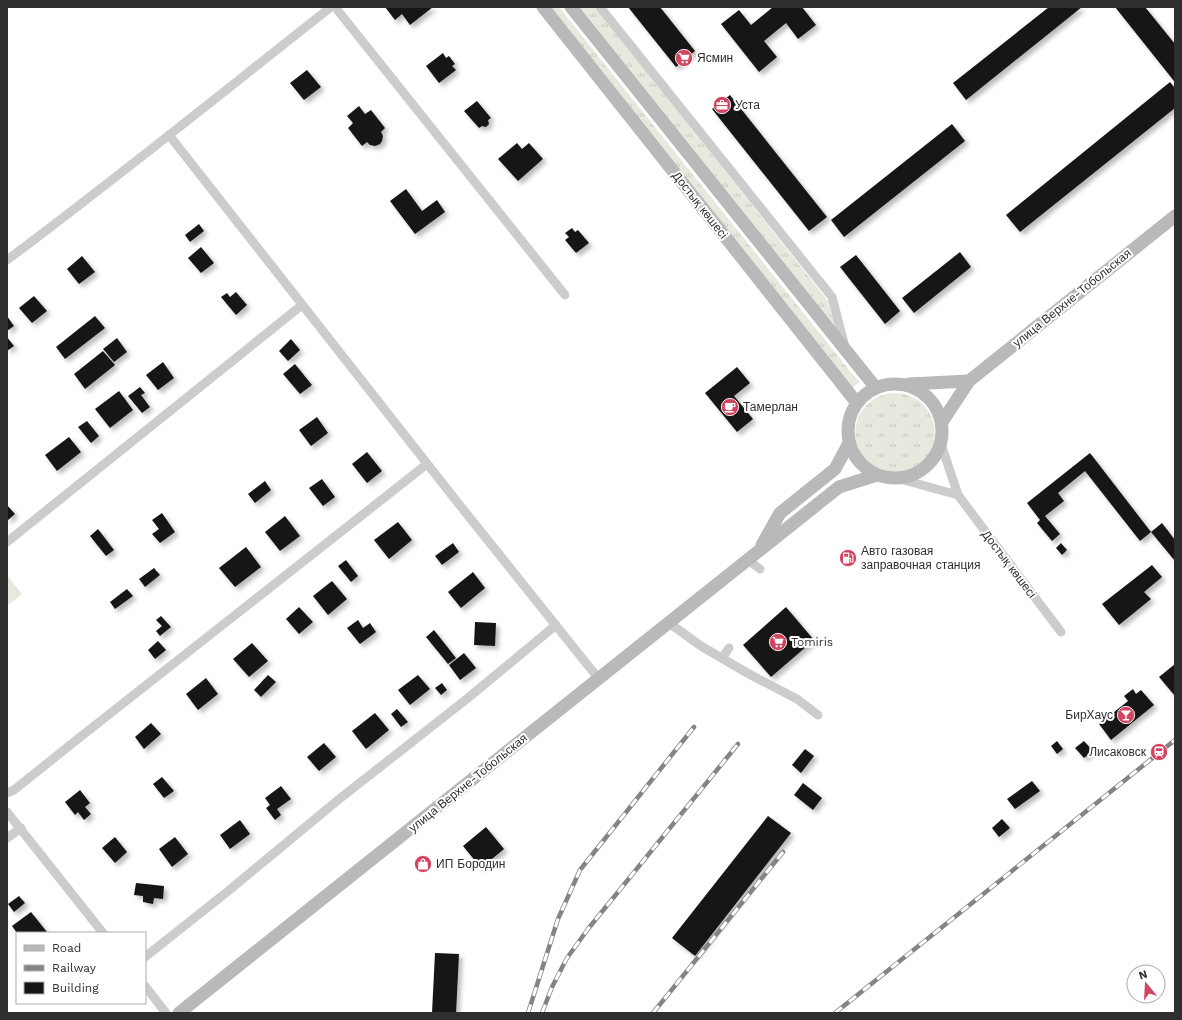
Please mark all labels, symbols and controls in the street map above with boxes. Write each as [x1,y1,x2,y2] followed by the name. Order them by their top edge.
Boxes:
[674,48,694,68] supermarket icon: Ясмин
[697,51,733,65] place label: Ясмин
[712,95,732,115] office icon: Уста
[735,98,760,112] place label: Уста
[669,169,731,241] street label: Достық көшесі
[1010,246,1134,350] street label: улица Верхне-Тобольская
[720,397,740,417] cafe icon: Тамерлан
[743,400,798,414] place label: Тамерлан
[979,527,1039,601] street label: Достық көшесі
[861,544,981,572] place label: Авто газовая заправочная станция
[838,548,858,568] fuel station icon: Авто газовая заправочная станция
[768,632,788,652] supermarket icon: Tomiris
[791,635,833,649] place label: Tomiris
[1116,705,1136,725] bar icon: БирХаус
[1065,708,1113,722] place label: БирХаус
[406,731,530,835] street label: улица Верхне-Тобольская
[1149,742,1169,762] station icon: Лисаковск
[1089,745,1147,759] place label: Лисаковск
[413,854,433,874] shop icon: ИП Бородин
[436,857,505,871] place label: ИП Бородин
[16,932,146,1004] legend
[52,941,81,955] text: Road
[52,961,97,975] text: Railway
[1126,964,1166,1004] north arrow
[1137,968,1149,982] text: N
[52,981,99,995] text: Building

